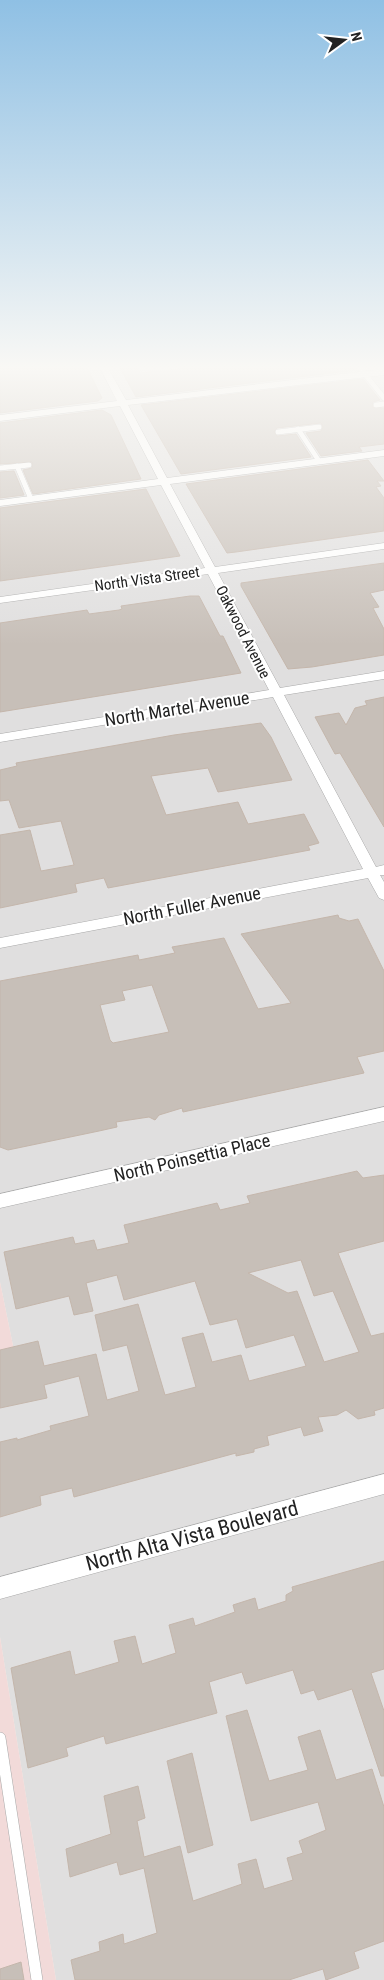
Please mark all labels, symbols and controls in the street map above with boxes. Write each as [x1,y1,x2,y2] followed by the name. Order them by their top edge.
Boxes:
[319,15,369,65] north arrow
[348,30,365,43] text: N
[93,563,201,595] street label: North Vista Street
[212,583,274,681] street label: Oakwood Avenue
[103,687,251,730] street label: North Martel Avenue
[121,882,262,929] street label: North Fuller Avenue
[112,1129,272,1186] street label: North Poinsettia Place
[83,1496,301,1576] street label: North Alta Vista Boulevard

